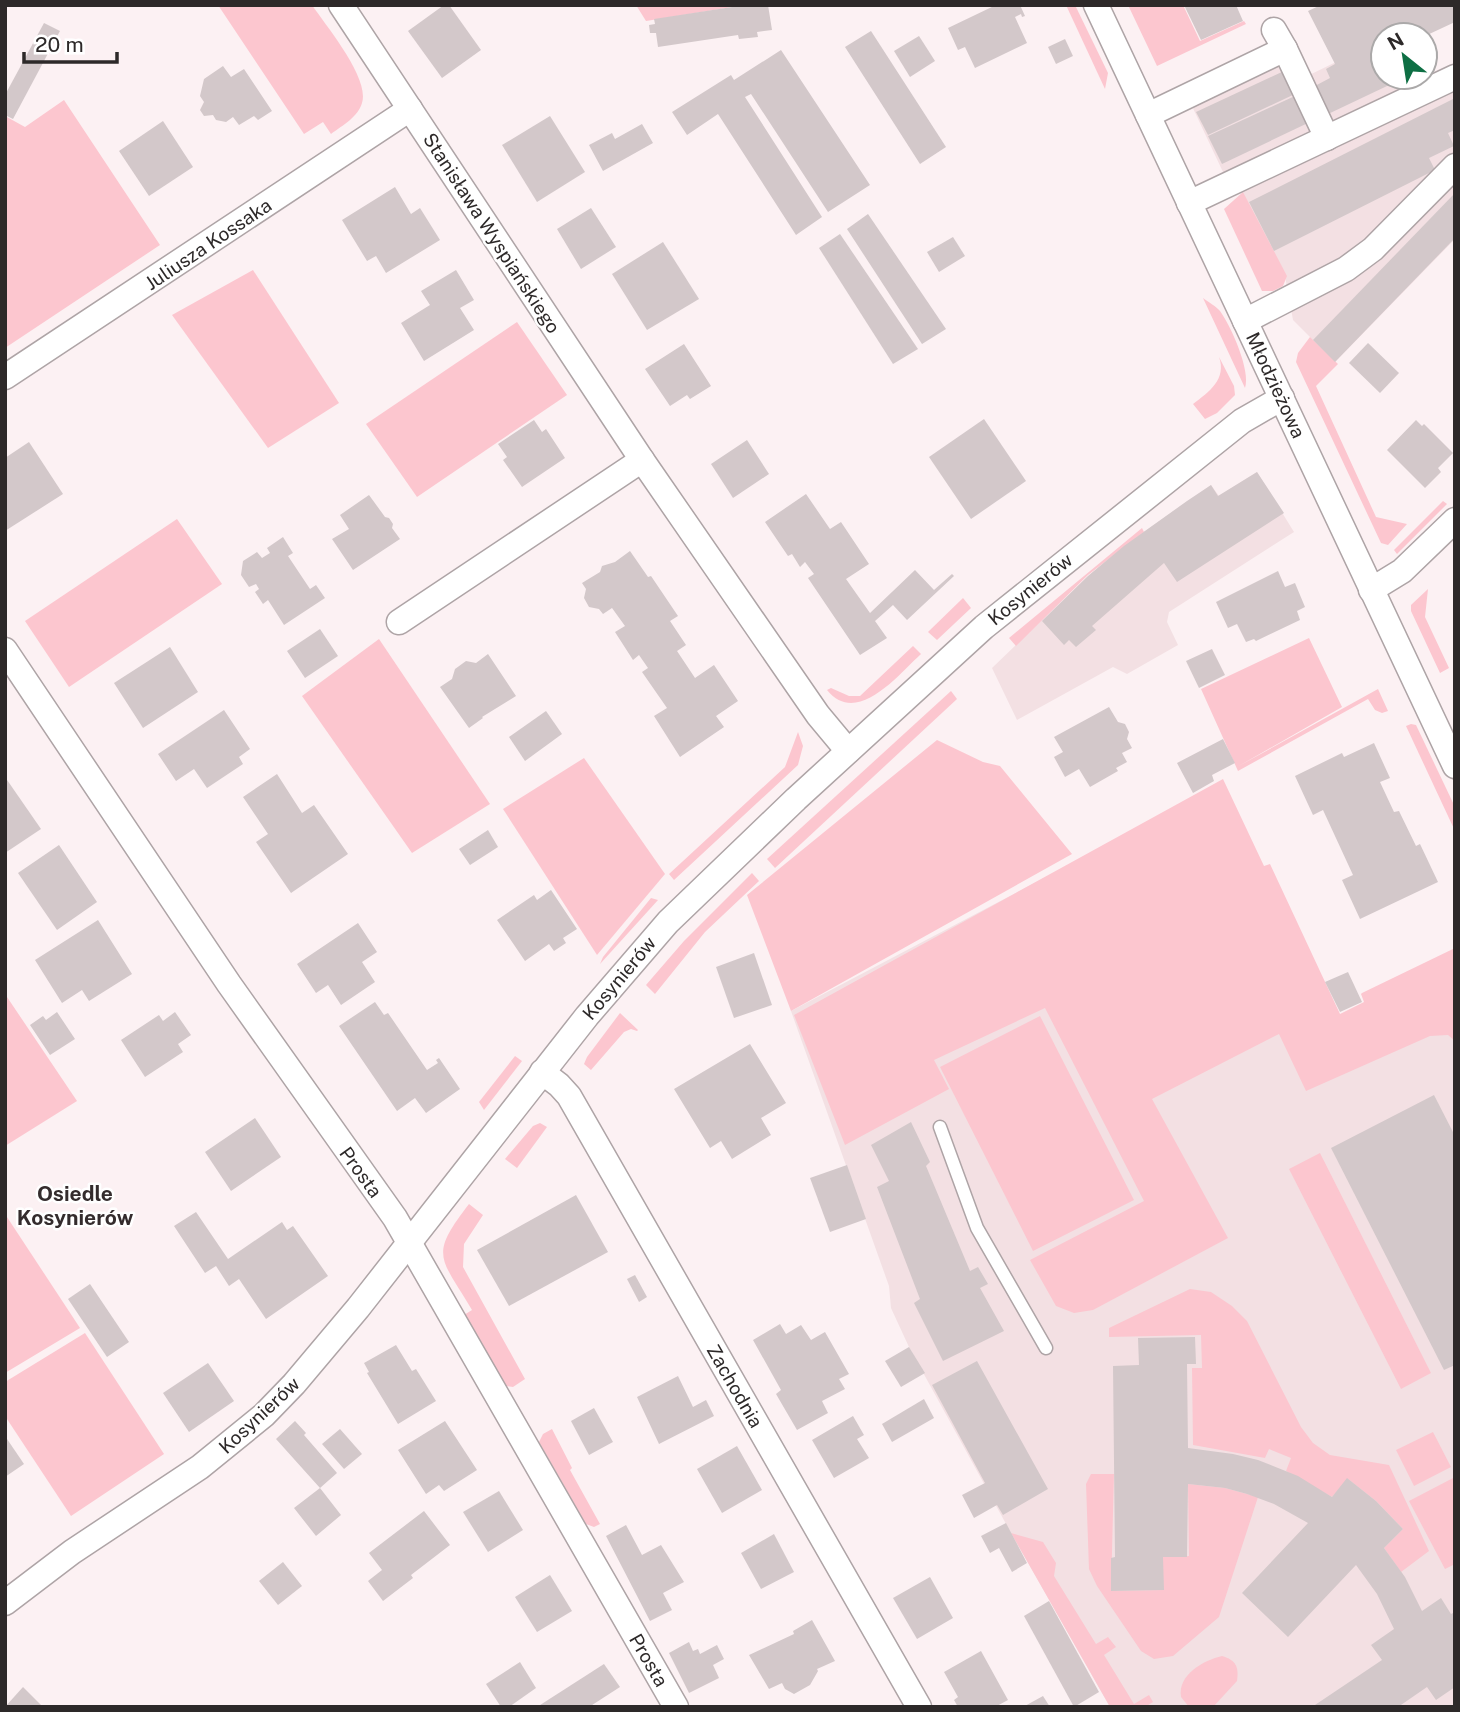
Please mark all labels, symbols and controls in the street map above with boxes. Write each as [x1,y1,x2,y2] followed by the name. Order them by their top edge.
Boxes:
[24,21,117,65] scale bar
[1369,21,1439,91] north arrow
[1384,28,1407,55] text: N
[35,32,84,57] text: 20 m
[419,129,565,337] street label: Stanisława Wyspiańskiego
[141,194,275,294] street label: Juliusza Kossaka
[1242,329,1310,441] street label: Młodzieżowa
[983,548,1077,630] street label: Kosynierów
[578,932,660,1024] street label: Kosynierów
[335,1142,387,1202] street label: Prosta
[17,1181,134,1230] district label: Osiedle Kosynierów
[702,1341,768,1431] street label: Zachodnia
[214,1372,304,1458] street label: Kosynierów
[625,1630,673,1690] street label: Prosta

